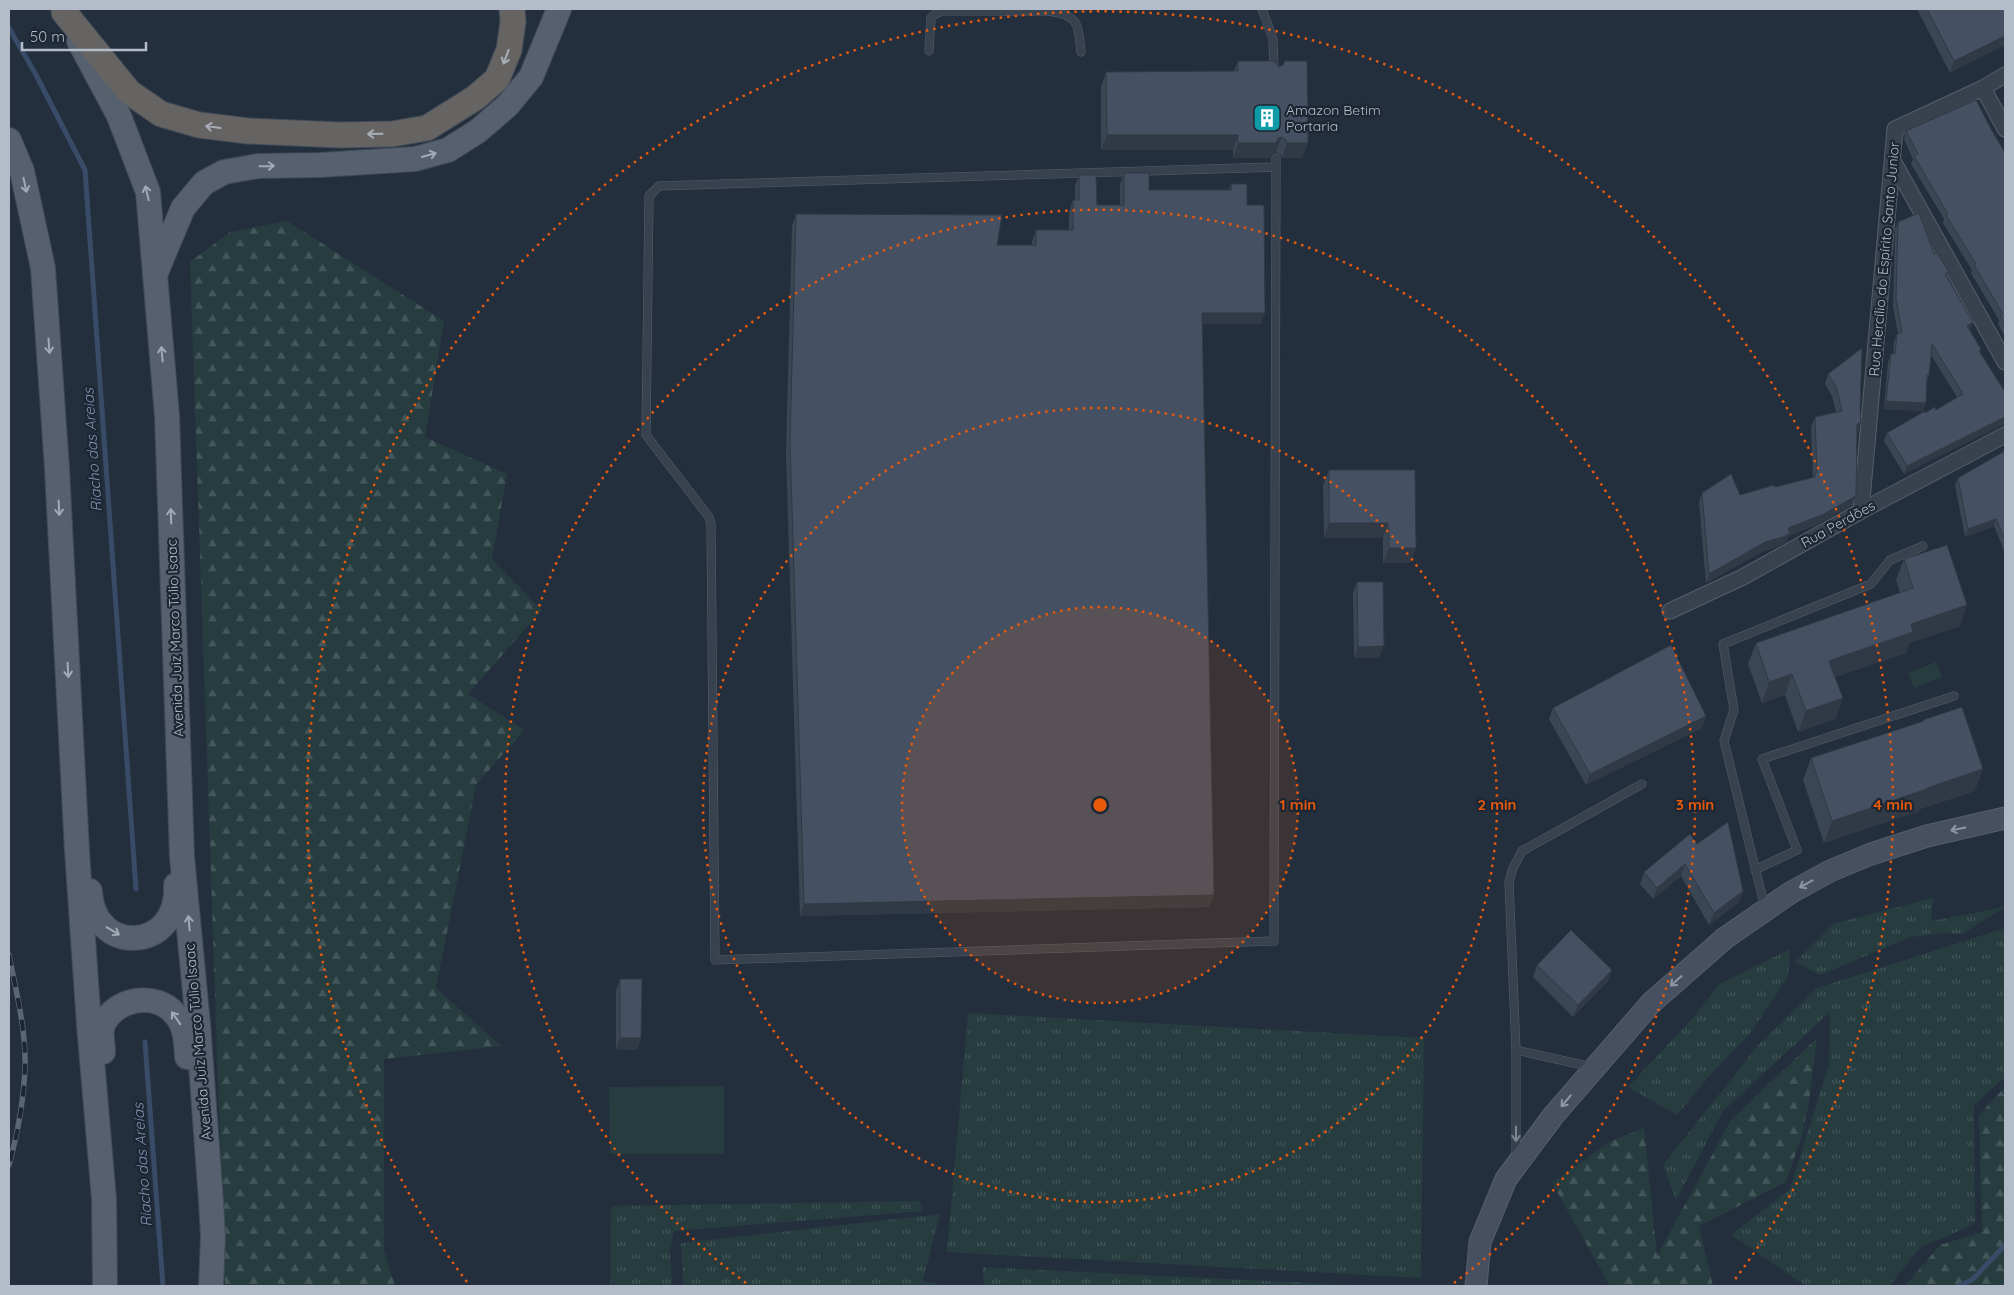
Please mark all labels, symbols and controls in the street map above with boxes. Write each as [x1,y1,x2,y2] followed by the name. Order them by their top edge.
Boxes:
[22,20,146,52] scale bar
[30,27,65,46] text: 50 m
[501,48,510,64] one-way arrow
[1286,101,1381,135] place label: Amazon Betim Portaria
[1252,103,1282,133] building icon: Amazon Betim Portaria
[205,121,221,131] one-way arrow
[367,129,384,139] one-way arrow
[1865,140,1903,377] street label: Rua Hercílio do Espírito Santo Junior
[421,150,437,159] one-way arrow
[259,161,275,171] one-way arrow
[21,177,30,193] one-way arrow
[142,185,151,201] one-way arrow
[44,338,53,354] one-way arrow
[157,347,167,363] one-way arrow
[78,386,106,513] water label: Riacho das Areias
[1798,496,1878,552] street label: Rua Perdões
[55,500,64,516] one-way arrow
[166,509,176,525] one-way arrow
[163,539,187,737] street label: Avenida Juiz Marco Túlio Isaac
[63,662,72,678] one-way arrow
[1280,795,1316,814] text: 1 min
[1477,795,1517,814] text: 2 min
[1676,795,1714,814] text: 3 min
[1873,795,1913,814] text: 4 min
[1091,796,1109,814] centre of rings
[1950,825,1966,834] one-way arrow
[1799,880,1813,890] one-way arrow
[184,916,193,932] one-way arrow
[106,926,120,937] one-way arrow
[180,943,216,1141] street label: Avenida Juiz Marco Túlio Isaac
[1669,976,1682,987] one-way arrow
[171,1011,181,1025] one-way arrow
[1560,1094,1572,1107] one-way arrow
[128,1101,156,1228] water label: Riacho das Areias
[1511,1125,1521,1141] one-way arrow

